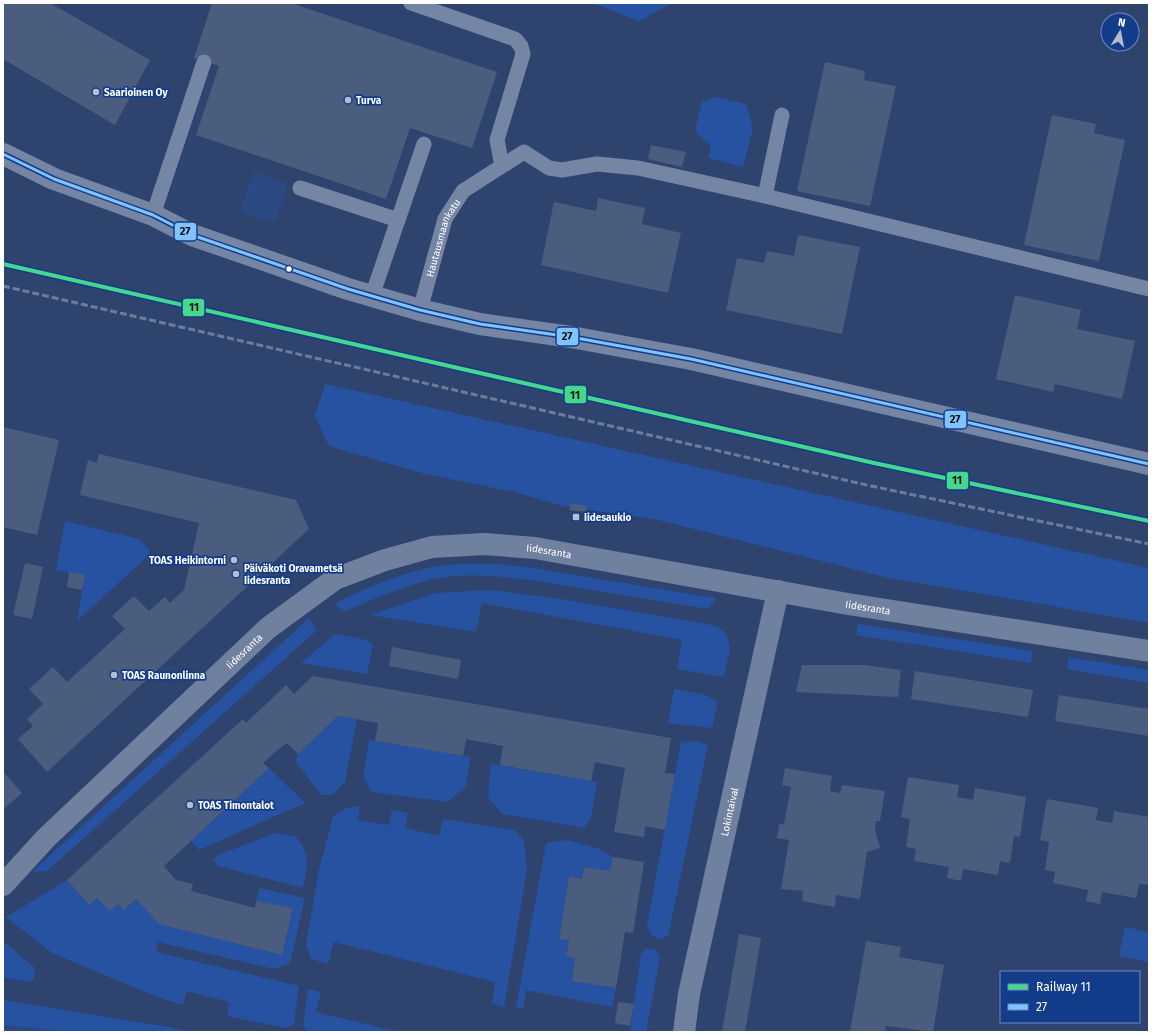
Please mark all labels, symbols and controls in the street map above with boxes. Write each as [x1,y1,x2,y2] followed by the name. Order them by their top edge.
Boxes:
[1100,12,1140,52] north arrow
[1117,16,1126,30] text: N
[91,87,101,97] marker: Saarioinen Oy
[104,87,168,99] place label: Saarioinen Oy
[343,95,353,105] marker: Turva
[356,95,382,107] place label: Turva
[424,197,463,278] street label: Hautausmaankatu
[174,222,197,241] line badge: 27
[180,225,190,238] text: 27
[284,264,294,274] unlabelled marker
[182,298,205,317] line badge: 11
[189,301,199,314] text: 11
[556,327,579,346] line badge: 27
[562,330,572,343] text: 27
[564,385,587,404] line badge: 11
[570,389,580,402] text: 11
[944,410,967,429] line badge: 27
[950,413,960,426] text: 27
[946,471,969,490] line badge: 11
[952,474,962,487] text: 11
[571,512,581,522] marker: Iidesaukio
[584,512,632,524] place label: Iidesaukio
[526,542,572,561] street label: Iidesranta
[149,555,226,567] place label: TOAS Heikintorni
[229,555,239,565] marker: TOAS Heikintorni
[244,563,343,587] place label: Päiväkoti Oravametsä Iidesranta
[231,569,241,579] marker: Päiväkoti Oravametsä Iidesranta
[844,599,891,618] street label: Iidesranta
[224,632,265,672] street label: Iidesranta
[109,670,119,680] marker: TOAS Raunonlinna
[122,670,206,682] place label: TOAS Raunonlinna
[719,787,741,837] street label: Lokintaival
[185,800,195,810] marker: TOAS Timontalot
[198,800,274,812] place label: TOAS Timontalot
[1000,971,1140,1023] legend
[1036,980,1091,994] text: Railway 11
[1036,1000,1047,1014] text: 27

